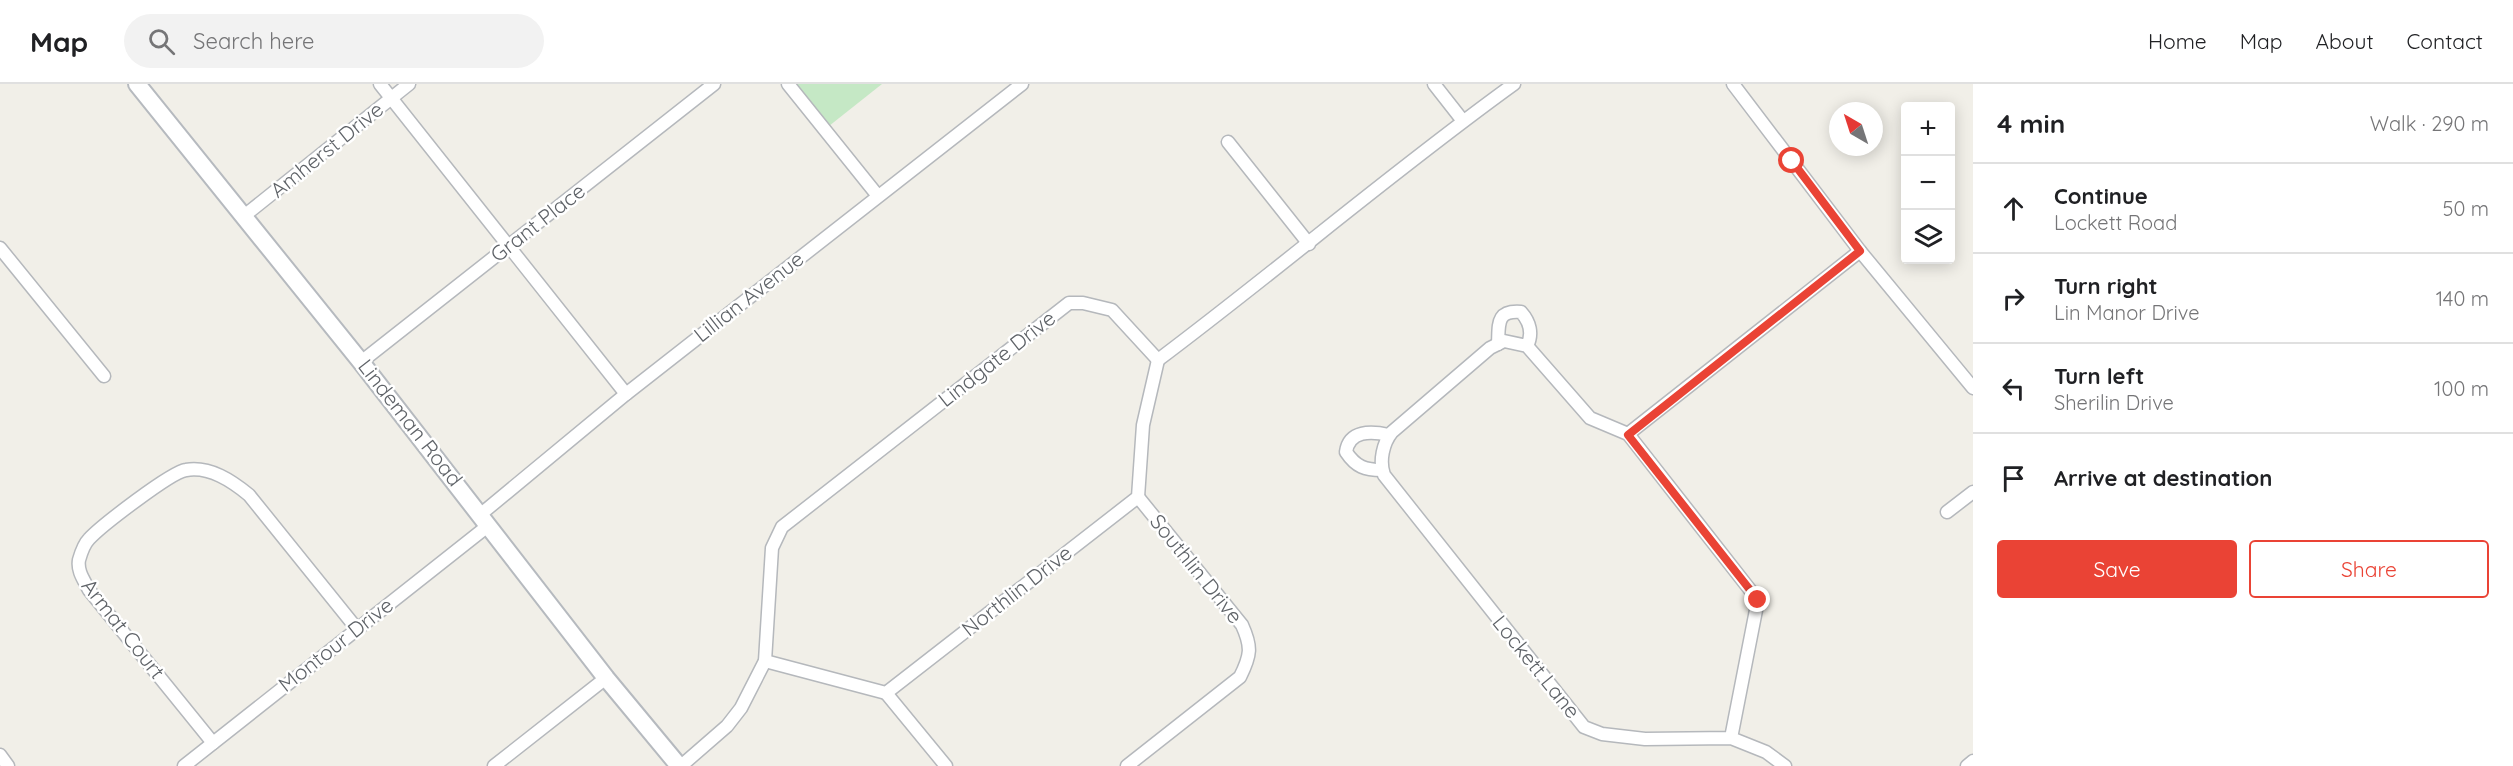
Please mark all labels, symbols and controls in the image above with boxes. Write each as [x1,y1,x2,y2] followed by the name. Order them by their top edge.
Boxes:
[124,14,544,68] search box
[30,24,88,59] text: Map
[145,25,178,58] icon: search
[193,27,315,55] text: Search here
[2148,28,2207,54] text: Home
[2240,28,2283,54] text: Map
[2316,28,2374,54] text: About
[2407,28,2483,54] text: Contact
[265,96,388,203] street label: Amherst Drive
[1829,102,1883,156] north arrow
[1901,102,1955,264] map controls
[1901,102,1955,156] button: +
[1997,107,2065,140] text: 4 min
[2370,111,2489,136] text: Walk · 290 m
[1778,147,1804,173] route start
[1901,156,1955,210] button: −
[485,177,590,267] street label: Grant Place
[2054,182,2148,210] text: Continue
[1997,192,2030,225] icon: ahead
[2443,196,2489,221] text: 50 m
[1901,210,1955,264] button: layers
[2054,210,2177,235] text: Lockett Road
[688,245,808,347] street label: Lillian Avenue
[2054,272,2158,300] text: Turn right
[1997,282,2030,315] icon: right
[2436,286,2489,311] text: 140 m
[2054,300,2200,325] text: Lin Manor Drive
[933,304,1060,412] street label: Lindgate Drive
[353,354,469,491] street label: Lindeman Road
[2054,362,2144,390] text: Turn left
[1997,372,2030,405] icon: left
[2434,376,2489,401] text: 100 m
[2054,390,2174,415] text: Sherilin Drive
[1997,462,2030,495] icon: arrive
[2054,464,2272,492] text: Arrive at destination
[1145,508,1249,628] street label: Southlin Drive
[956,539,1077,641] street label: Northlin Drive
[1997,540,2237,598] button: Save
[2249,540,2489,598] button: Share
[77,573,171,684] street label: Armat Court
[1744,586,1770,612] route end
[273,591,398,697] street label: Montour Drive
[1487,610,1586,723] street label: Lockett Lane

